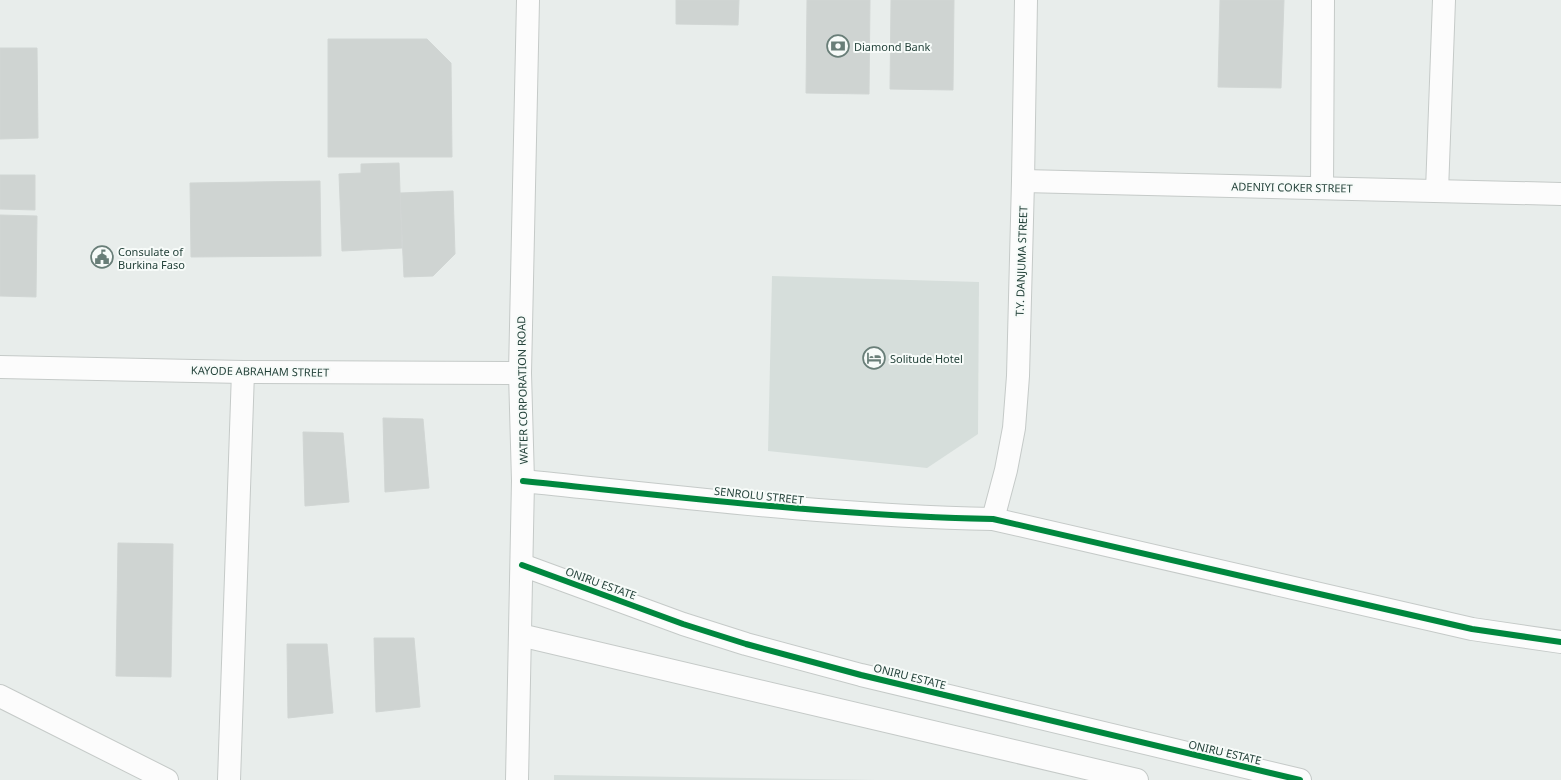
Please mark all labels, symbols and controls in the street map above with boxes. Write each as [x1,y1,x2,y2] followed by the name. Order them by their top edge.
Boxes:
[825,33,851,59] bank icon: Diamond Bank
[854,39,931,54] place label: Diamond Bank
[1231,178,1353,196] street label: ADENIYI COKER STREET
[1012,205,1030,317] street label: T.Y. DANJUMA STREET
[89,244,115,270] public building icon: Consulate of Burkina Faso
[118,244,185,272] place label: Consulate of Burkina Faso
[513,316,531,464] street label: WATER CORPORATION ROAD
[861,345,887,371] hotel icon: Solitude Hotel
[890,351,963,366] place label: Solitude Hotel
[191,362,329,380] street label: KAYODE ABRAHAM STREET
[714,483,804,507] street label: SENROLU STREET
[563,563,639,603] street label: ONIRU ESTATE
[872,660,948,692] street label: ONIRU ESTATE
[1187,736,1263,768] street label: ONIRU ESTATE

